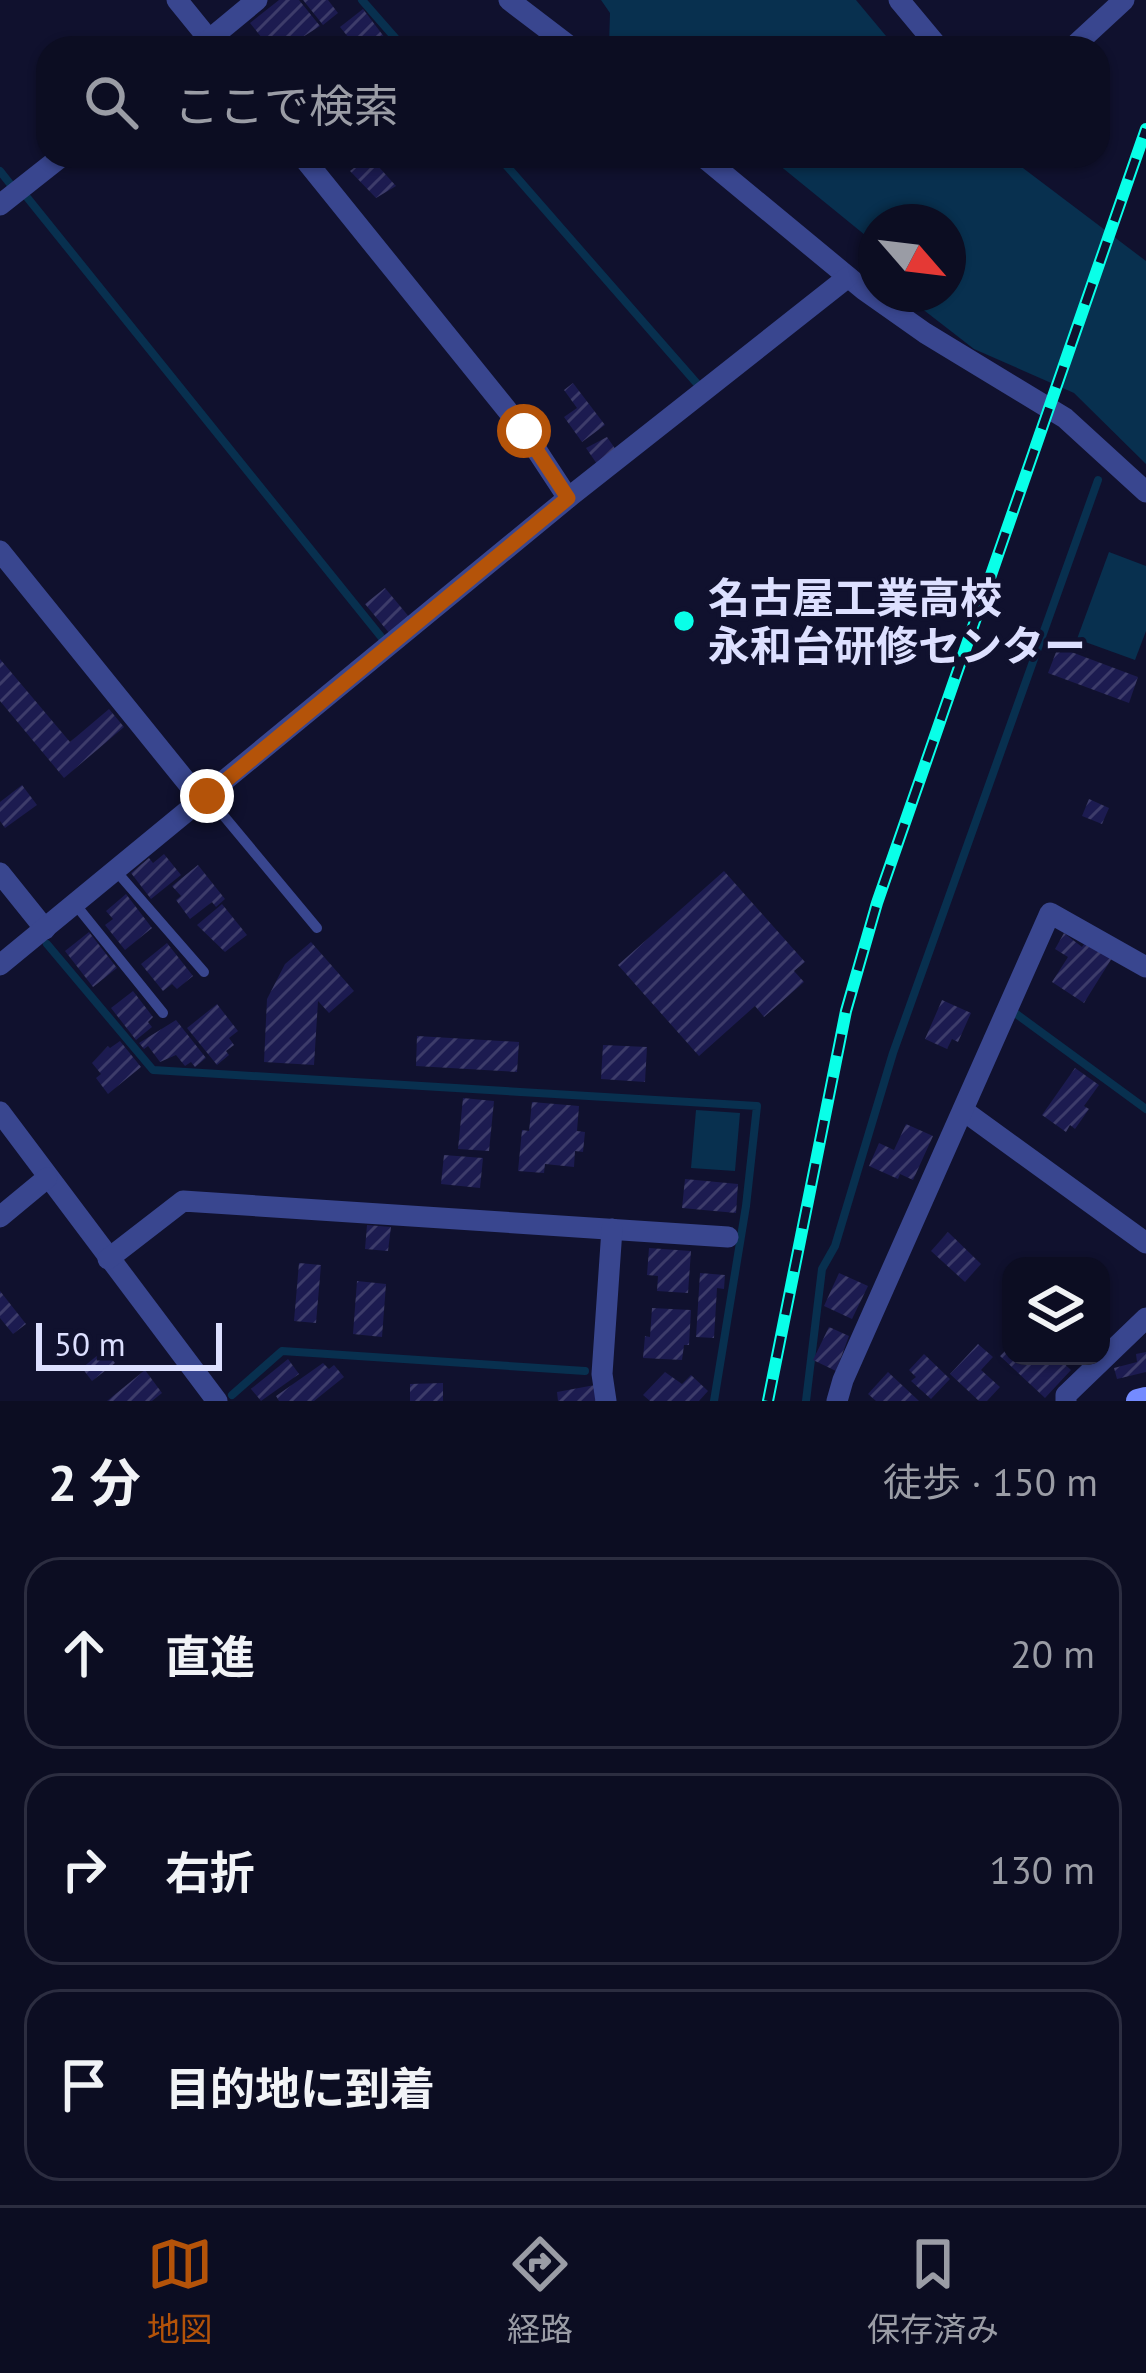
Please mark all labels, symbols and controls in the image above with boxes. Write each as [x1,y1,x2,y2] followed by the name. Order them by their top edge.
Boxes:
[36,36,1110,168] search box
[78,69,144,135] icon: search
[174,76,399,134] text: ここで検索
[858,204,966,312] north arrow
[497,404,551,458] route start
[708,570,1086,673] place label: 名古屋工業高校 永和台研修センター
[671,608,697,634] marker: 名古屋工業高校 永和台研修センター
[180,769,234,823] route end
[1002,1257,1110,1365] map controls
[1002,1257,1110,1365] button: layers
[36,1317,222,1370] scale bar
[54,1322,126,1365] text: 50 m
[48,1449,141,1515] text: 2 分
[883,1456,1098,1507] text: 徒歩 · 150 m
[51,1620,117,1686] icon: ahead
[165,1627,255,1685] text: 直進
[1010,1628,1095,1679] text: 20 m
[51,1836,117,1902] icon: right
[165,1843,255,1901] text: 右折
[989,1844,1095,1895] text: 130 m
[51,2052,117,2118] icon: arrive
[165,2059,435,2117] text: 目的地に到着
[147,2231,213,2351] tab: 地図
[507,2231,573,2351] tab: 経路
[867,2231,999,2351] tab: 保存済み

